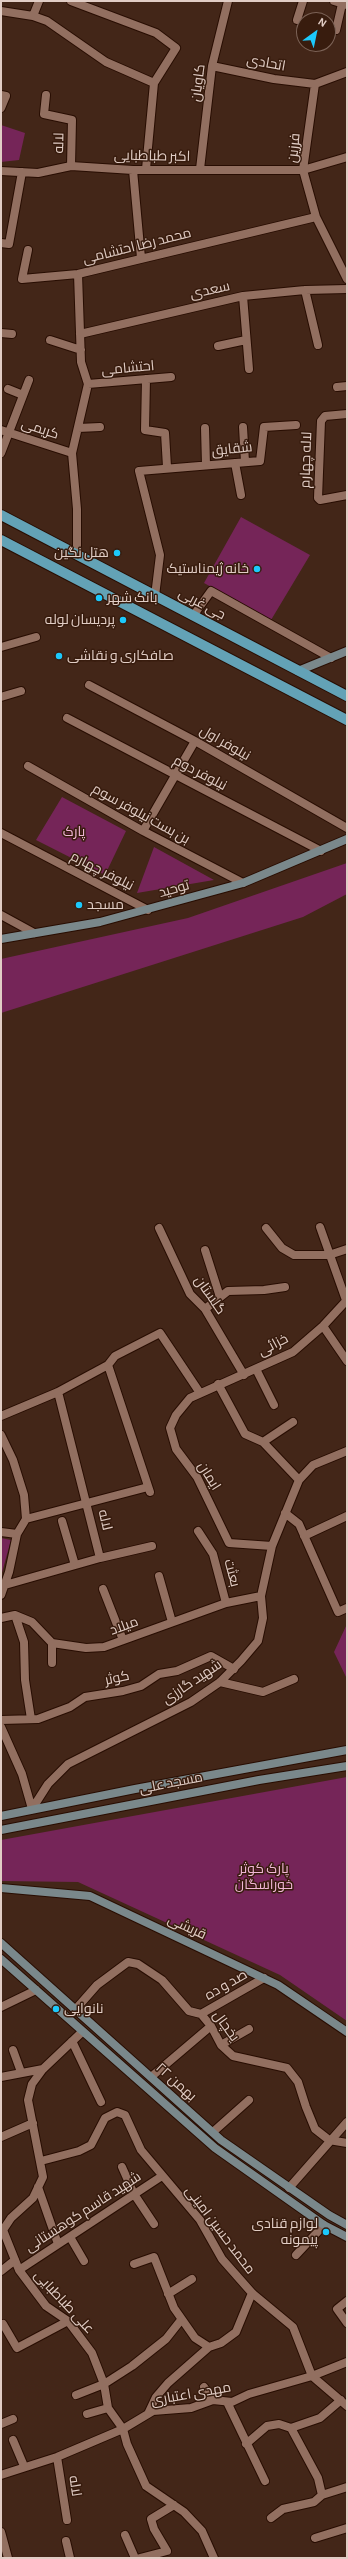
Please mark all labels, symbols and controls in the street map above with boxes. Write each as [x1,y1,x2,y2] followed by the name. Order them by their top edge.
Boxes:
[296,12,336,52] north arrow
[316,16,328,29] text: N
[245,51,287,75] street label: اتحادی
[187,63,209,103] street label: کاویان
[50,132,68,154] street label: لاله
[284,132,304,164] street label: فرزین
[114,147,190,165] street label: اکبر طباطبایی
[81,224,193,268] street label: محمد رضا احتشامی
[188,278,232,302] street label: سعدی
[101,357,155,379] street label: احتشامی
[19,415,61,443] street label: کریمی
[297,431,315,489] street label: لاله چهارم
[211,439,253,459] street label: شقایق
[54,545,109,561] place label: هتل نگین
[112,548,122,558] marker: هتل نگین
[167,561,249,577] place label: خانه ژیمناستیک
[252,564,262,574] marker: خانه ژیمناستیک
[176,585,228,623] street label: جی غربی
[107,590,157,606] place label: بانک شهر
[94,593,104,603] marker: بانک شهر
[45,612,115,628] place label: پردیسان لوله
[118,615,128,625] marker: پردیسان لوله
[67,648,174,664] place label: صافکاری و نقاشی
[54,651,64,661] marker: صافکاری و نقاشی
[197,722,253,764] street label: نیلوفر اول
[170,752,230,794] street label: نیلوفر دوم
[89,780,193,848] street label: بن بست نیلوفر سوم
[63,824,85,840] park label: پارک
[68,848,136,894] street label: نیلوفر چهارم
[157,877,191,901] street label: توحید
[87,897,124,913] place label: مسجد
[74,900,84,910] marker: مسجد
[191,1272,229,1318] street label: گلستان
[255,1330,291,1360] street label: خزائی
[194,1459,224,1493] street label: ایمان
[94,1508,116,1532] street label: لاله
[220,1557,244,1589] street label: بعثت
[107,1613,141,1639] street label: میلاد
[159,1656,225,1708] street label: شهید گارزی
[103,1667,131,1689] street label: کوثر
[138,1769,204,1797] street label: مسجد علی
[235,1861,293,1894] park label: پارک کوثر خوراسگان
[165,1911,209,1943] street label: قریشی
[202,1966,250,2004] street label: صد و ده
[64,2001,104,2017] place label: نانوایی
[51,2004,61,2014] marker: نانوایی
[209,2007,243,2045] street label: یخچال
[152,2059,200,2105] street label: ۲۲ بهمن
[22,2168,144,2256] street label: شهید قاسم کوهستانی
[181,2183,259,2277] street label: محمد حسین امینی
[251,2216,318,2248] place label: لوازم قنادی پیمونه
[321,2227,331,2237] marker: لوازم قنادی پیمونه
[30,2267,98,2337] street label: علی طباطبایی
[150,2379,232,2409] street label: مهدی اعتباری
[65,2474,85,2498] street label: لاله

